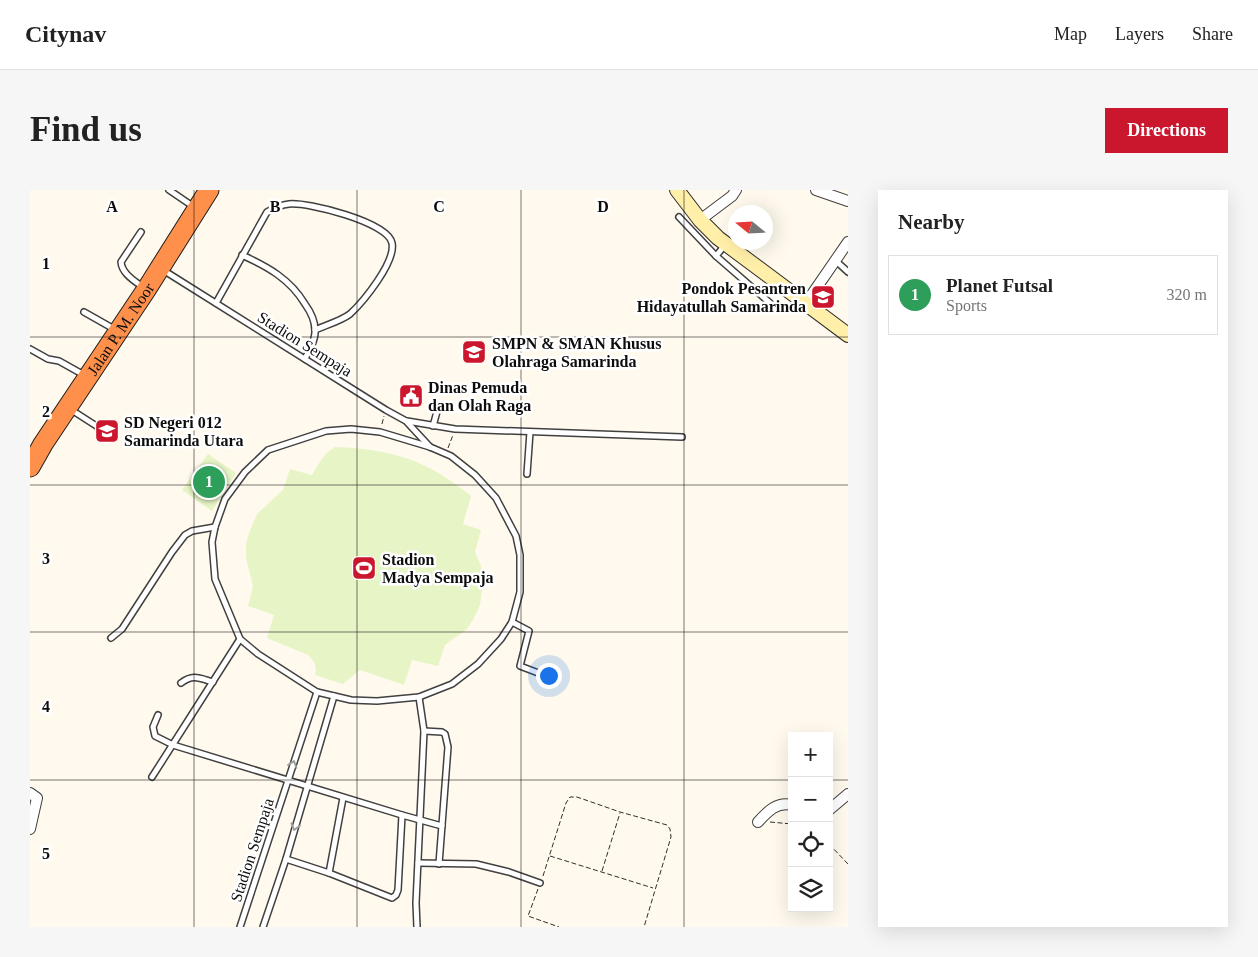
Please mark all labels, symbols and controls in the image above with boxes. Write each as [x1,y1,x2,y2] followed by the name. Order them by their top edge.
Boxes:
[25,21,106,47] text: Citynav
[1054,24,1087,44] text: Map
[1115,24,1164,44] text: Layers
[1192,24,1233,44] text: Share
[1105,108,1228,153] button: Directions
[30,110,142,149] text: Find us
[106,198,118,215] text: A
[270,198,281,215] text: B
[433,198,445,215] text: C
[597,198,609,215] text: D
[728,205,773,250] north arrow
[898,210,965,234] text: Nearby
[42,255,50,272] text: 1
[946,275,1053,296] text: Planet Futsal
[83,279,157,378] street label: Jalan P. M. Noor
[637,280,806,316] place label: Pondok Pesantren Hidayatullah Samarinda
[810,284,836,310] school or university icon: Pondok Pesantren Hidayatullah Samarinda
[911,286,919,303] text: 1
[1167,286,1207,303] text: 320 m
[946,297,987,314] text: Sports
[254,308,355,381] street label: Stadion Sempaja
[492,335,661,371] place label: SMPN & SMAN Khusus Olahraga Samarinda
[461,339,487,365] school or university icon: SMPN & SMAN Khusus Olahraga Samarinda
[428,379,531,415] place label: Dinas Pemuda dan Olah Raga
[398,383,424,409] public building icon: Dinas Pemuda dan Olah Raga
[42,403,50,420] text: 2
[124,414,244,449] place label: SD Negeri 012 Samarinda Utara
[94,418,120,444] school or university icon: SD Negeri 012 Samarinda Utara
[193,463,225,501] pin: 1
[42,550,50,567] text: 3
[382,551,494,587] place label: Stadion Madya Sempaja
[351,555,377,581] sports icon: Stadion Madya Sempaja
[536,663,562,689] your location
[42,698,50,715] text: 4
[788,732,833,912] map controls
[788,732,833,777] button: +
[287,760,297,769] one-way arrow
[788,777,833,822] button: −
[227,796,278,904] street label: Stadion Sempaja
[290,822,300,830] one-way arrow
[788,822,833,867] button: locate
[42,845,50,862] text: 5
[788,867,833,912] button: layers

